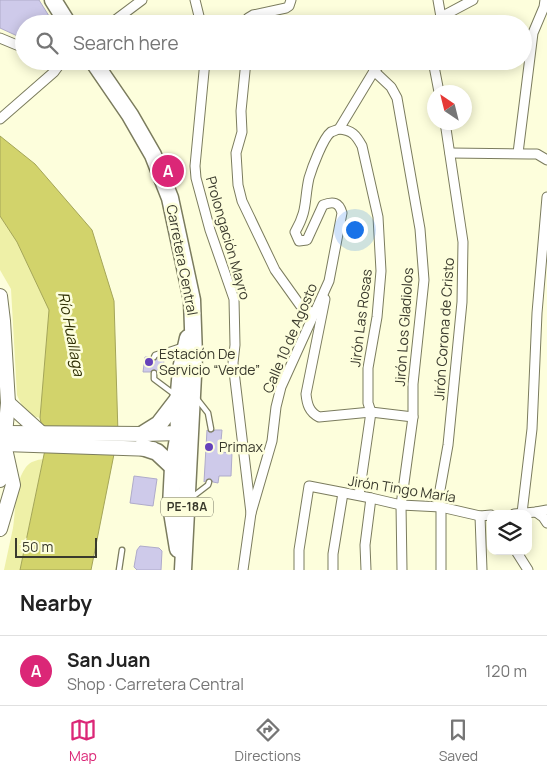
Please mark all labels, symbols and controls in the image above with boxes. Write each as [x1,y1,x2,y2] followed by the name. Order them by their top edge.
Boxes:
[15,15,532,70] search box
[33,29,61,57] icon: search
[73,30,179,56] text: Search here
[427,85,472,130] north arrow
[152,152,184,190] pin: A
[202,174,255,302] street label: Prolongación Mayro
[162,203,203,317] street label: Carretera Central
[342,217,368,243] your location
[429,257,458,401] street label: Jirón Corona de Cristo
[390,267,417,387] street label: Jirón Los Gladiolos
[345,268,376,368] street label: Jirón Las Rosas
[258,280,321,396] street label: Calle 10 de Agosto
[53,290,90,378] water label: Río Huallaga
[159,344,260,379] place label: Estación De Servicio “Verde”
[143,356,155,368] marker: Estación De Servicio “Verde”
[219,437,263,456] place label: Primax
[203,441,215,453] marker: Primax
[347,471,457,506] street label: Jirón Tingo María
[161,498,213,516] road number: PE-18A
[487,510,532,555] map controls
[487,510,532,555] button: layers
[15,535,98,558] scale bar
[22,537,53,556] text: 50 m
[20,589,92,617] text: Nearby
[67,647,150,673] text: San Juan
[31,660,41,682] text: A
[485,660,527,682] text: 120 m
[67,673,244,695] text: Shop · Carretera Central
[69,716,97,765] tab: Map
[235,716,301,765] tab: Directions
[439,716,478,765] tab: Saved

